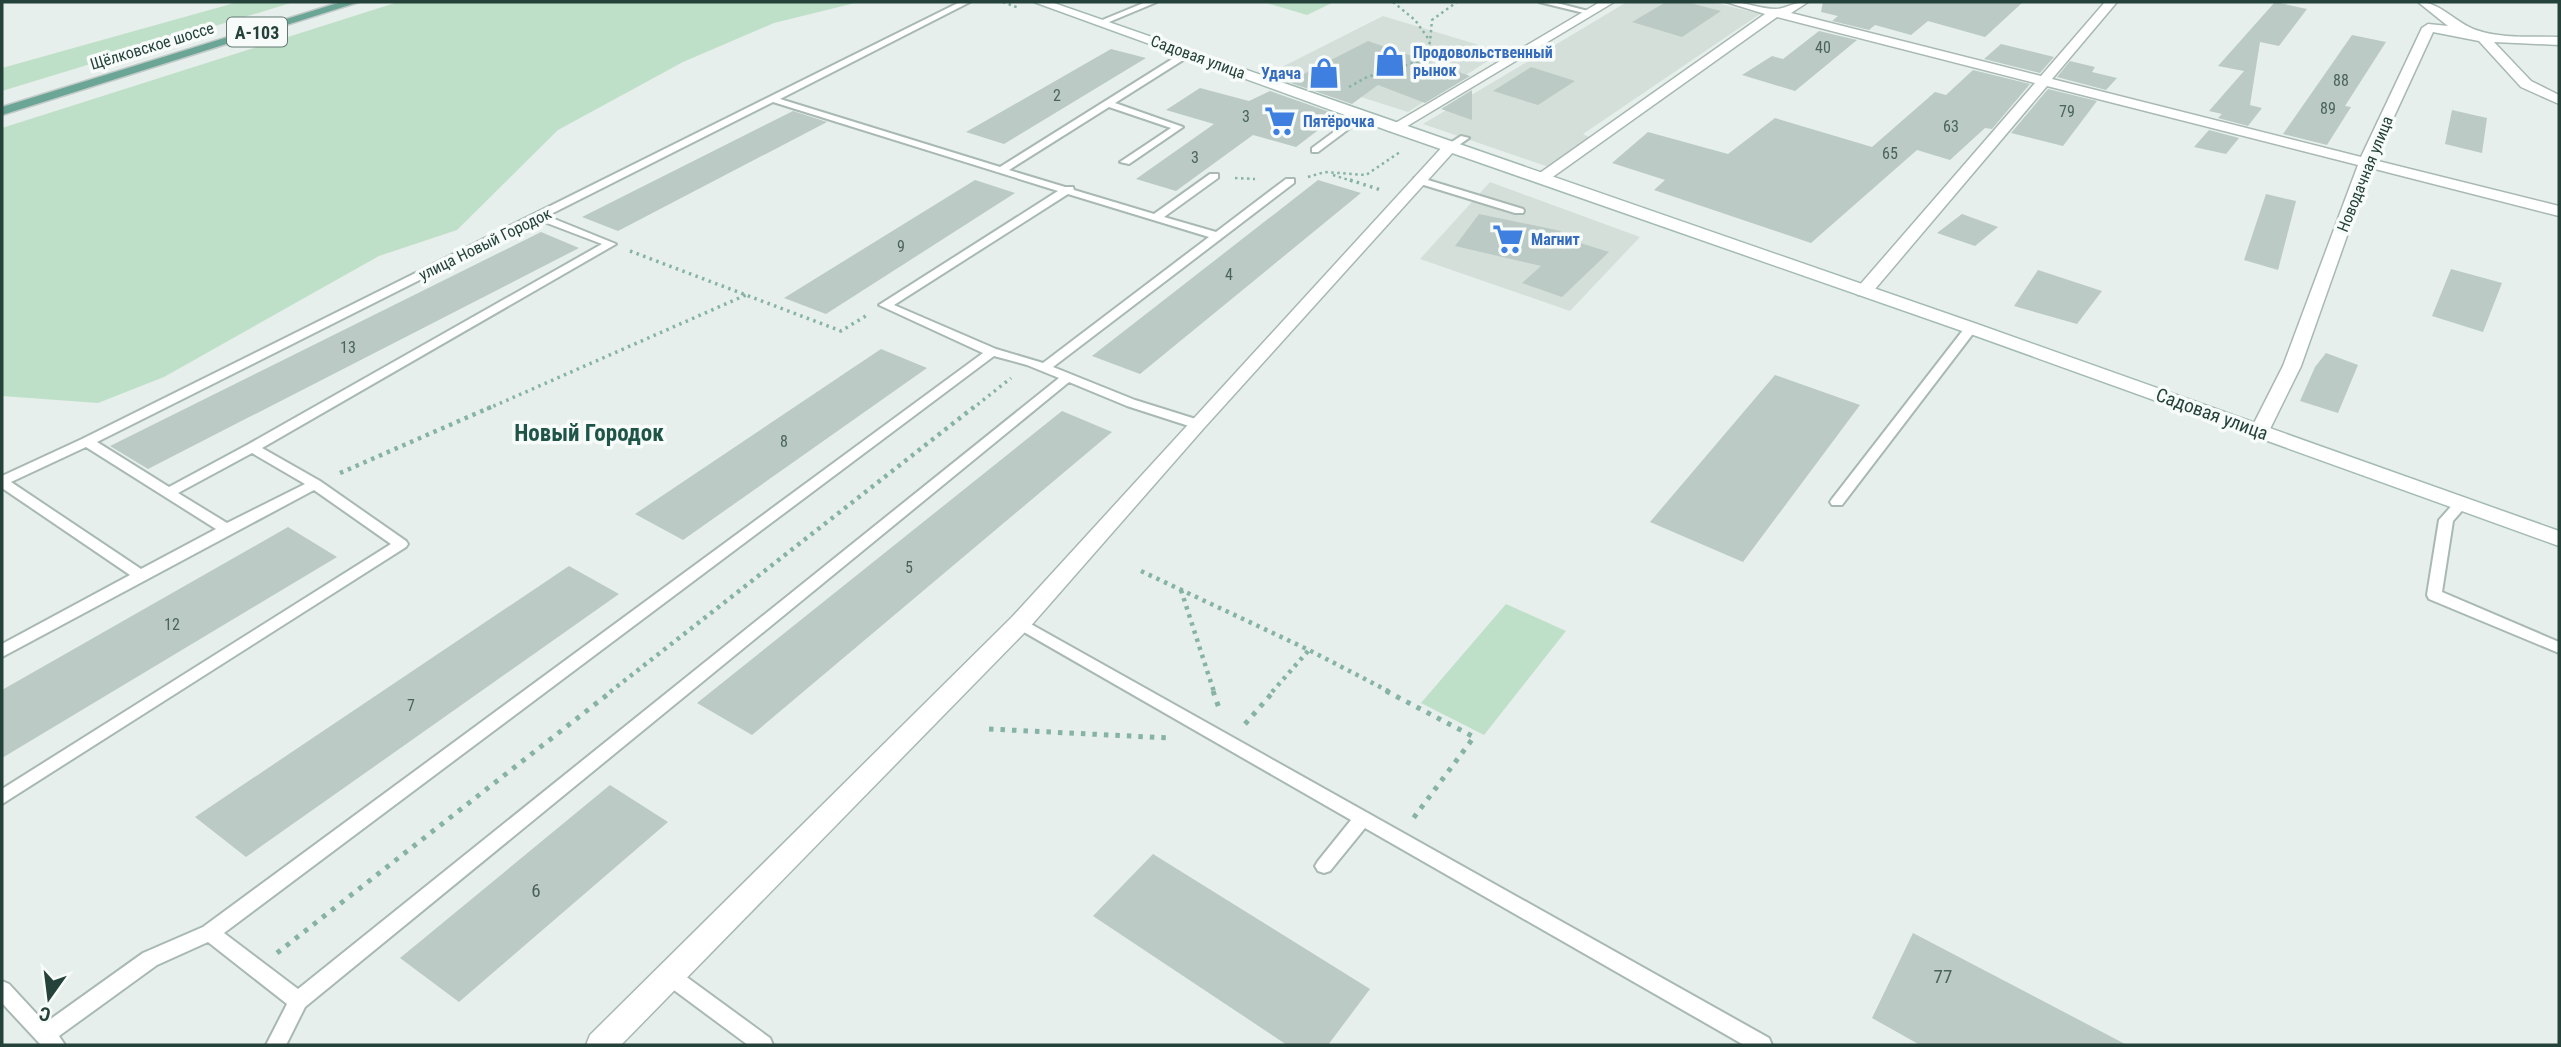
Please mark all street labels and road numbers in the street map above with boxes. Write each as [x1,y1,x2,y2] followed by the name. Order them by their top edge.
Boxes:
[227,17,287,46] road number: А-103
[88,18,216,74] street label: Щёлковское шоссе
[1148,31,1248,83] street label: Садовая улица
[2333,113,2397,235] street label: Новодачная улица
[416,204,555,284] street label: улица Новый Городок
[2153,383,2271,445] street label: Садовая улица

